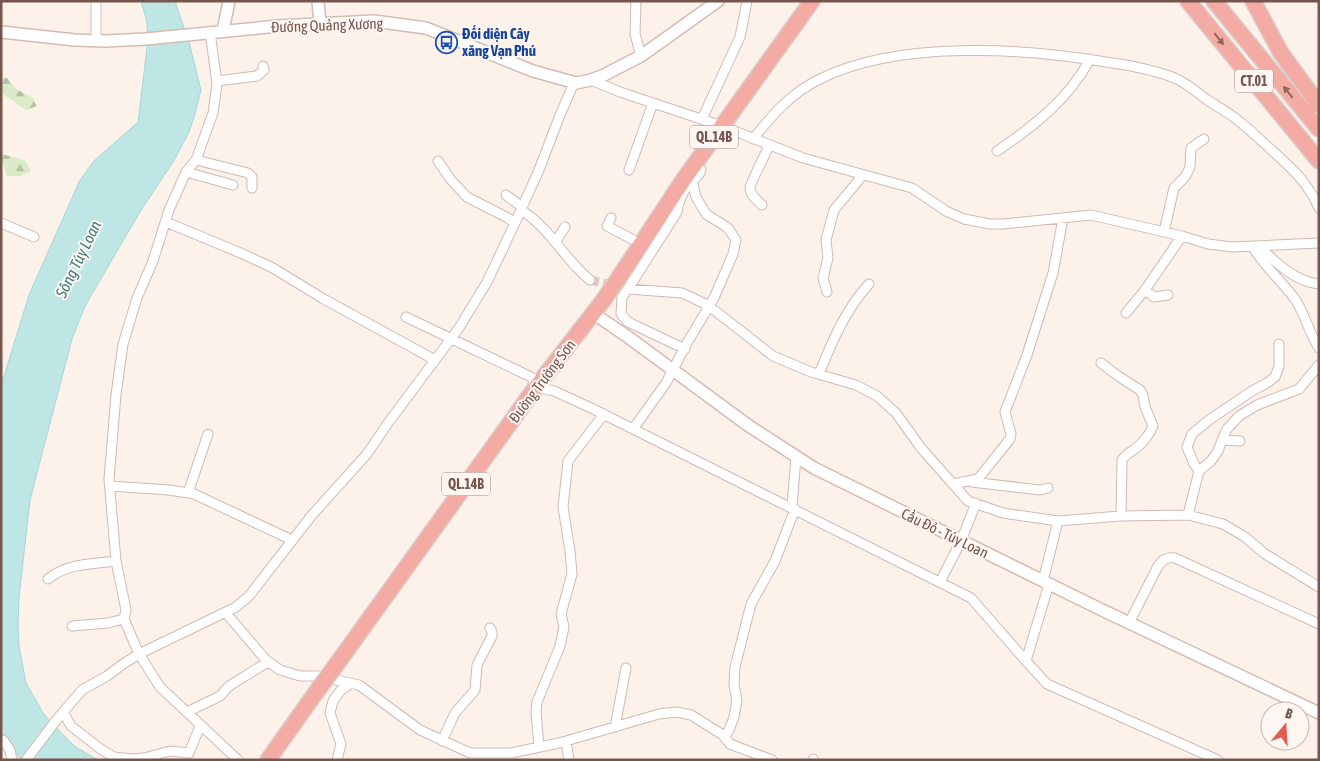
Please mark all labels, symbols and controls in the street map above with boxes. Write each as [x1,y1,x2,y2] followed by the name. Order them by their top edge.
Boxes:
[271,15,384,35] street label: Đường Quảng Xương
[462,25,536,59] place label: Đối diện Cây xăng Vạn Phú
[434,30,458,54] bus stop icon: Đối diện Cây xăng Vạn Phú
[1214,32,1225,45] one-way arrow
[1235,70,1273,92] road number: CT.01
[1282,85,1293,98] one-way arrow
[690,125,738,148] road number: QL.14B
[51,217,105,302] water label: Sông Túy Loan
[505,336,579,426] street label: Đường Trường Sơn
[442,472,490,496] road number: QL.14B
[899,505,991,561] street label: Cầu Đỏ - Túy Loan
[1260,701,1310,751] north arrow
[1283,705,1295,722] text: B

